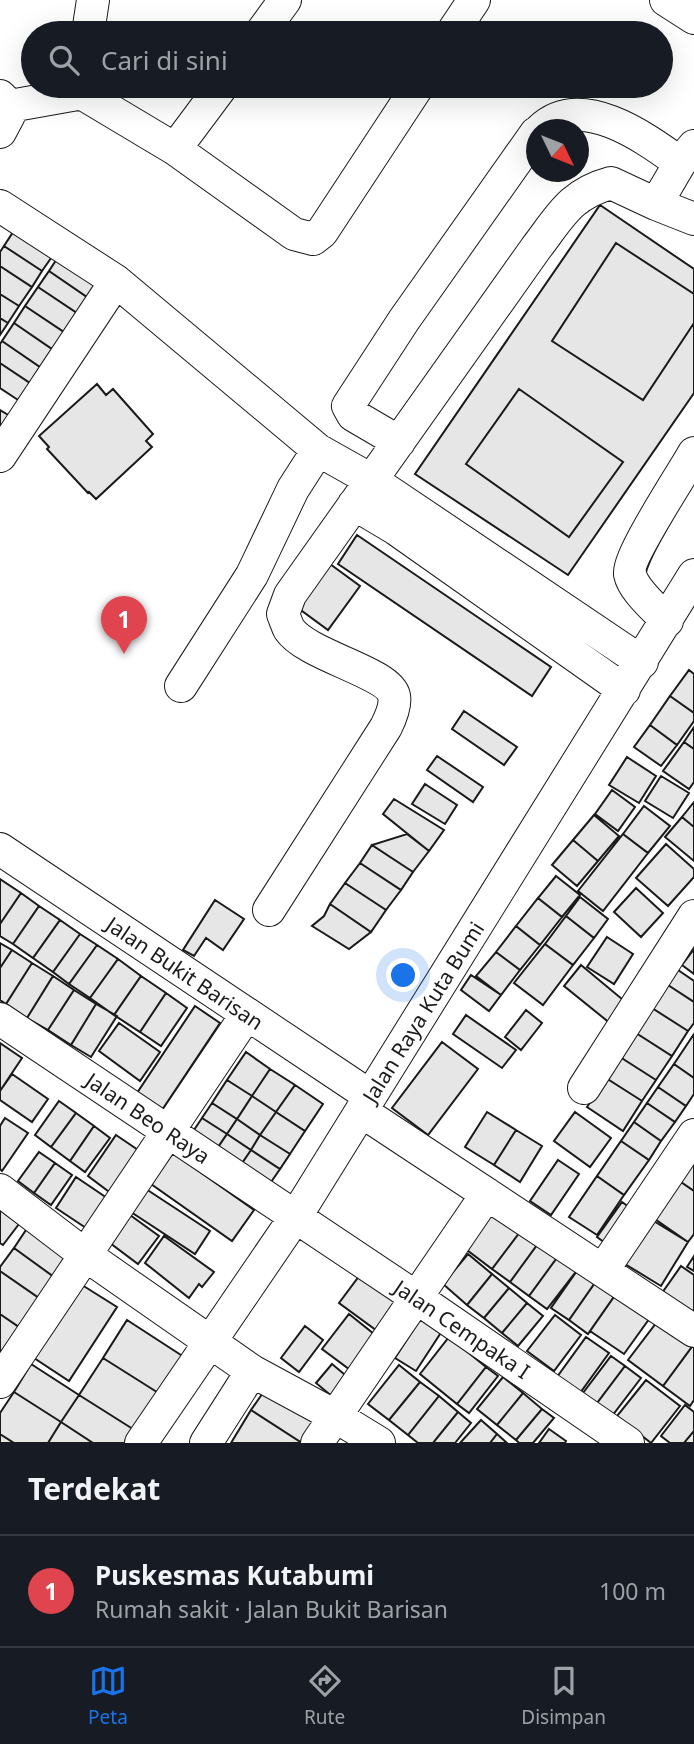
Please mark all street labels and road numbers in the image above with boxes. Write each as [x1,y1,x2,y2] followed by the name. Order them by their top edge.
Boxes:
[99,909,269,1036] street label: Jalan Bukit Barisan
[355,916,490,1109] street label: Jalan Raya Kuta Bumi
[79,1065,216,1170] street label: Jalan Beo Raya
[387,1272,535,1385] street label: Jalan Cempaka I

